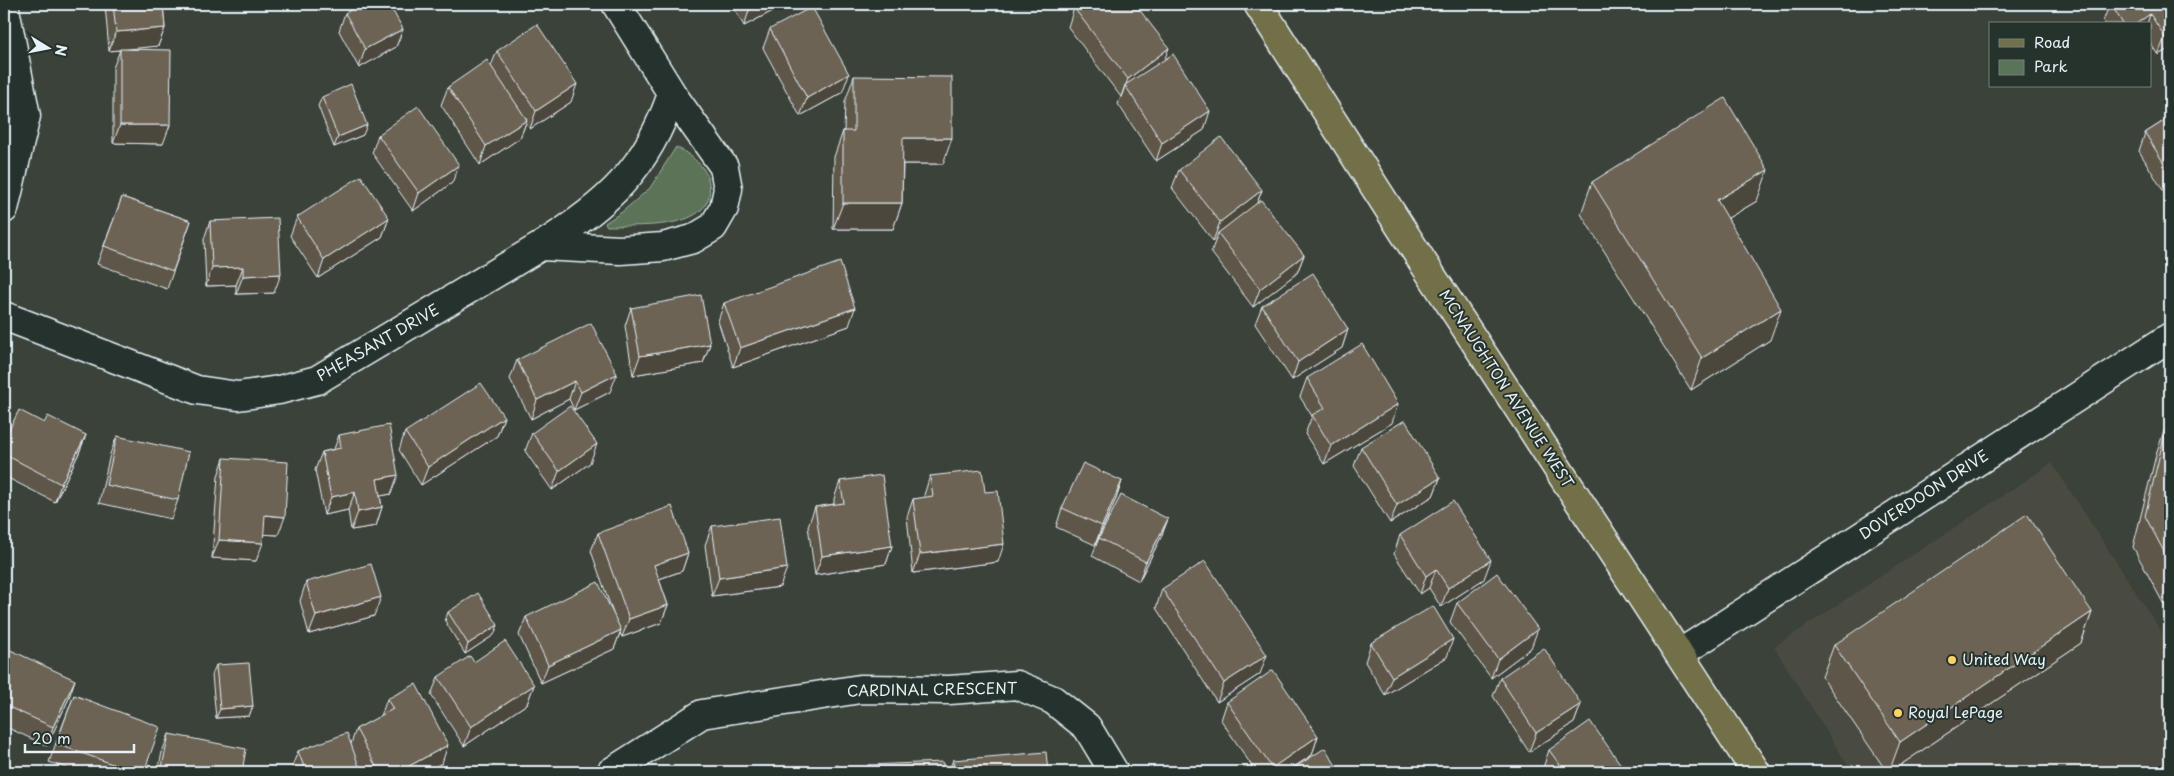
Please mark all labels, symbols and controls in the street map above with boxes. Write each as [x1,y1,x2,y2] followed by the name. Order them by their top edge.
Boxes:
[22,22,72,72] north arrow
[1989,22,2152,88] legend
[2034,30,2070,53] text: Road
[50,43,73,58] text: N
[2034,54,2068,77] text: Park
[1434,284,1581,493] street label: MCNAUGHTON AVENUE WEST
[312,297,443,386] street label: PHEASANT DRIVE
[1854,443,1992,544] street label: DOVERDOON DRIVE
[1962,647,2046,670] place label: United Way
[1946,654,1958,666] marker: United Way
[847,676,1018,701] street label: CARDINAL CRESCENT
[1908,700,2003,723] place label: Royal LePage
[1892,707,1904,719] marker: Royal LePage
[25,721,134,753] scale bar
[32,726,71,749] text: 20 m

